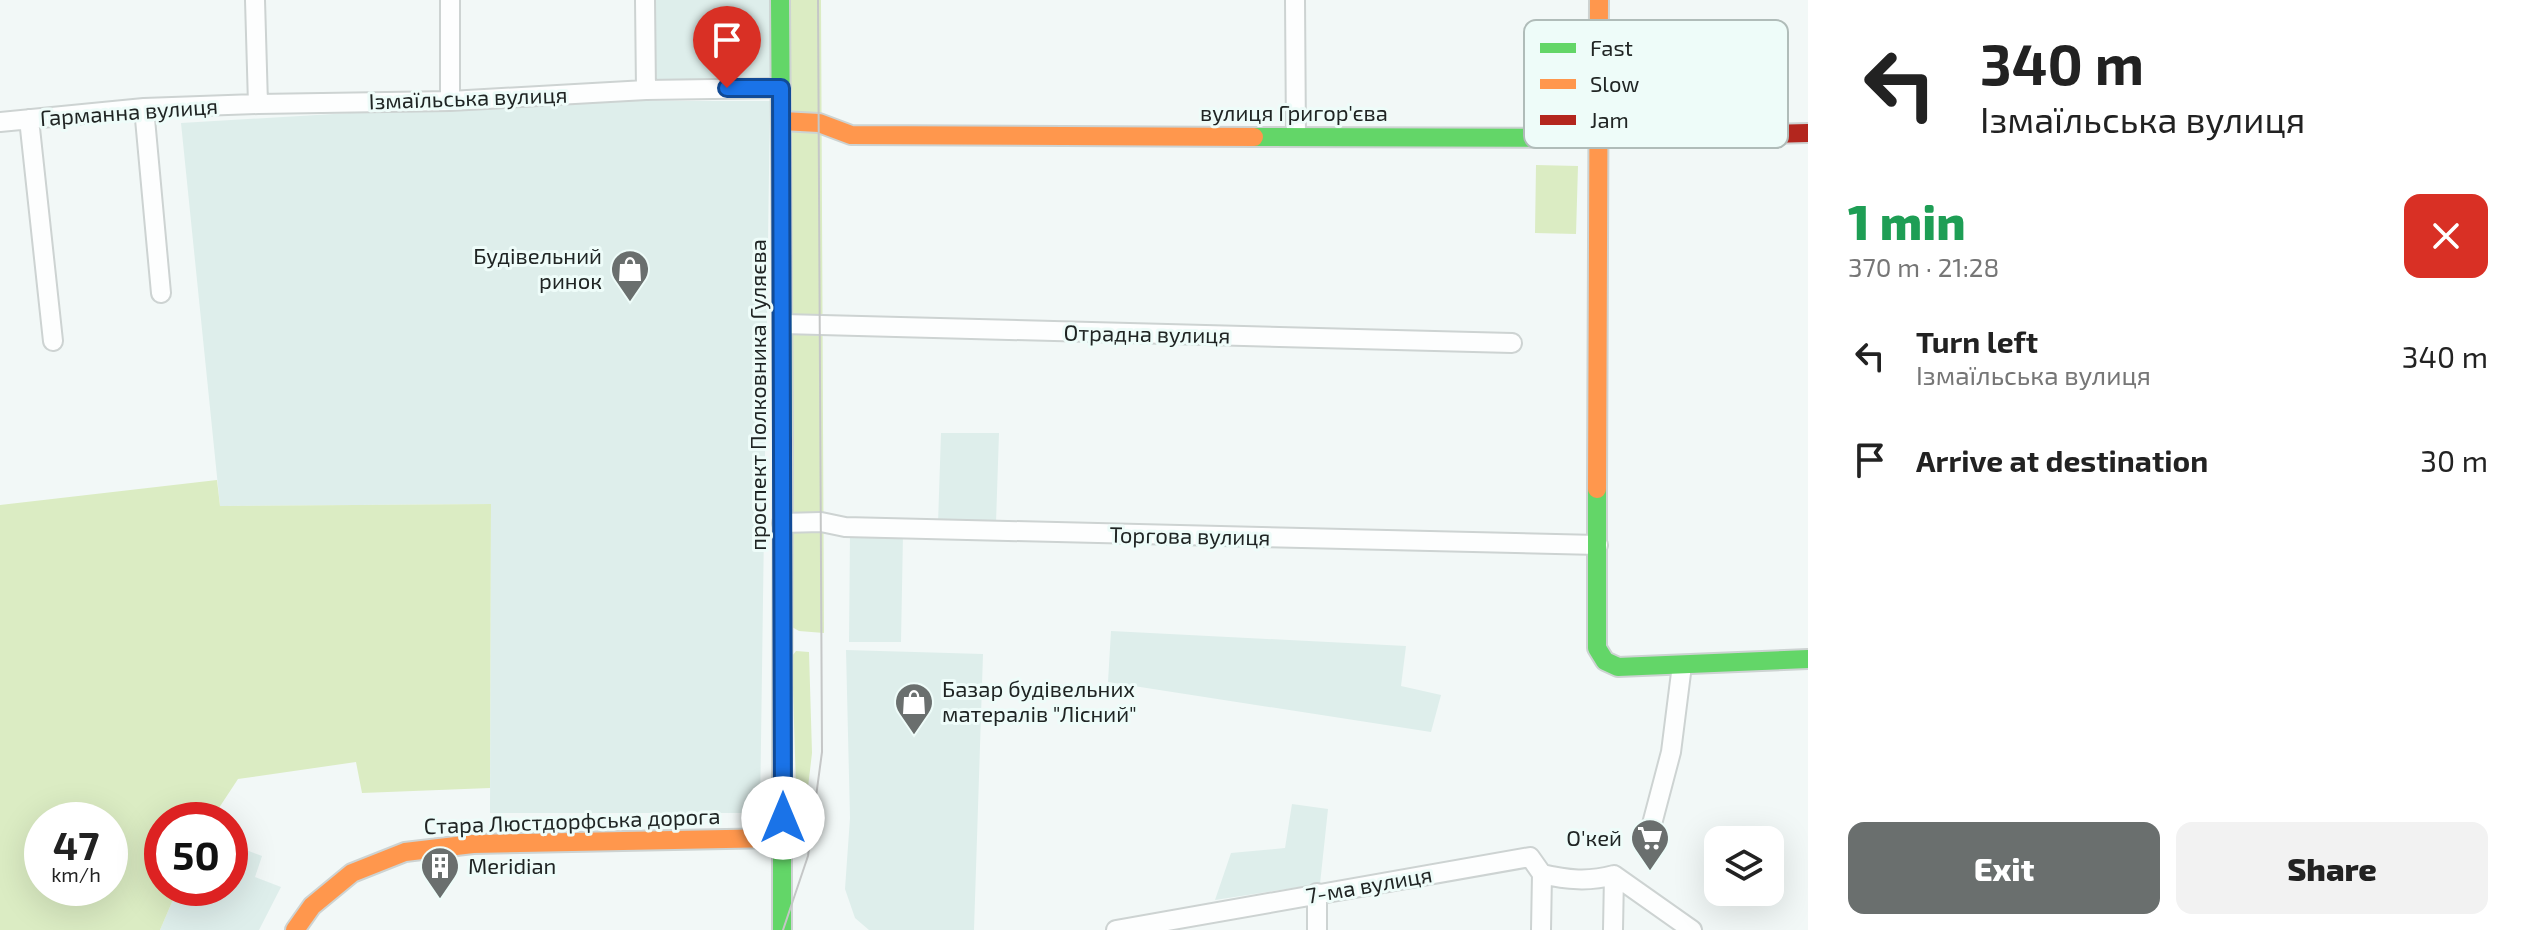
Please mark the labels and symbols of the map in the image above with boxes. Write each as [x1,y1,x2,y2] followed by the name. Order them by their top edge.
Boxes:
[693,6,761,88] pin
[1524,20,1788,148] legend
[1590,34,1633,60] text: Fast
[1590,70,1639,96] text: Slow
[368,81,568,114] street label: Ізмаїльська вулиця
[39,92,219,131] street label: Гарманна вулиця
[1200,99,1388,126] street label: вулиця Григор'єва
[1590,106,1629,132] text: Jam
[744,239,771,551] street label: проспект Полковника Гуляєва
[473,242,602,293] place label: Будівельний ринок
[609,248,651,303] shop icon: Будівельний ринок
[1064,319,1230,348] street label: Отрадна вулиця
[1109,521,1271,550] street label: Торгова вулиця
[942,675,1137,726] place label: Базар будівельних матералів "Лісний"
[893,681,935,736] shop icon: Базар будівельних матералів "Лісний"
[741,776,825,860] position arrow
[144,802,248,906] speed limit sign: 50
[423,802,721,838] street label: Стара Люстдорфська дорога
[1629,817,1671,872] supermarket icon: О'кей
[1566,824,1622,850] place label: О'кей
[419,845,461,900] building icon: Meridian
[468,852,556,878] place label: Meridian
[1304,860,1434,909] street label: 7-ма вулиця

